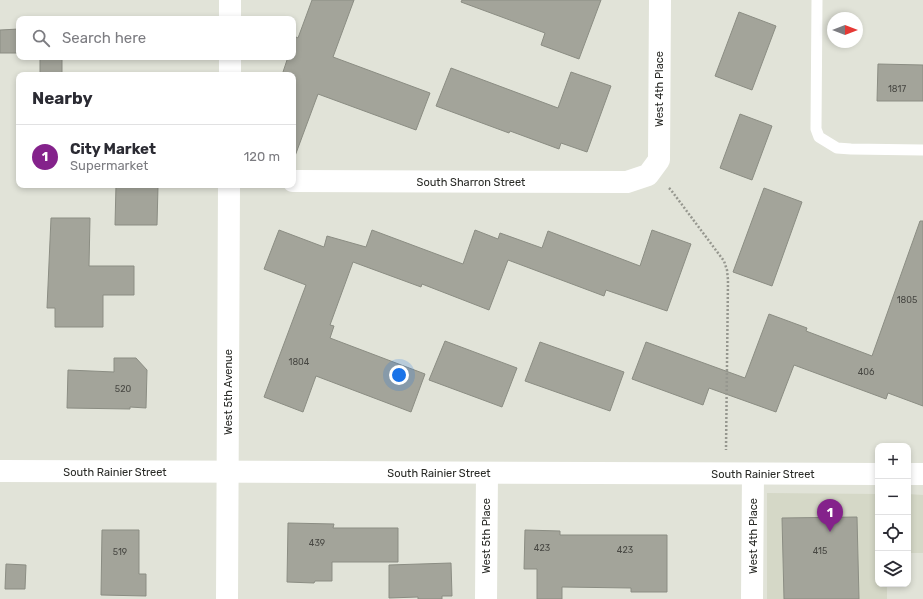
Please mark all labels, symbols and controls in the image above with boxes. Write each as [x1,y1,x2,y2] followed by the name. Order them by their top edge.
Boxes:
[827,12,863,48] north arrow
[16,16,296,60] search box
[30,27,52,49] icon: search
[62,29,146,47] text: Search here
[653,51,666,127] street label: West 4th Place
[888,84,906,94] house number: 1817
[32,88,93,108] text: Nearby
[70,140,156,158] text: City Market
[42,149,48,164] text: 1
[244,149,280,164] text: 120 m
[70,158,148,173] text: Supermarket
[417,176,526,189] street label: South Sharron Street
[897,295,917,305] house number: 1805
[222,349,235,435] street label: West 5th Avenue
[289,357,310,367] house number: 1804
[389,365,409,385] your location
[858,367,875,377] house number: 406
[115,384,131,394] house number: 520
[875,443,911,587] map controls
[875,443,911,479] button: +
[63,466,167,479] street label: South Rainier Street
[387,467,491,480] street label: South Rainier Street
[711,468,815,481] street label: South Rainier Street
[875,479,911,515] button: −
[480,498,493,574] street label: West 5th Place
[747,498,760,574] street label: West 4th Place
[817,499,843,532] pin: 1
[875,515,911,551] button: locate
[309,538,325,548] house number: 439
[534,543,550,553] house number: 423
[617,545,633,555] house number: 423
[813,546,827,556] house number: 415
[113,547,127,557] house number: 519
[875,551,911,587] button: layers

